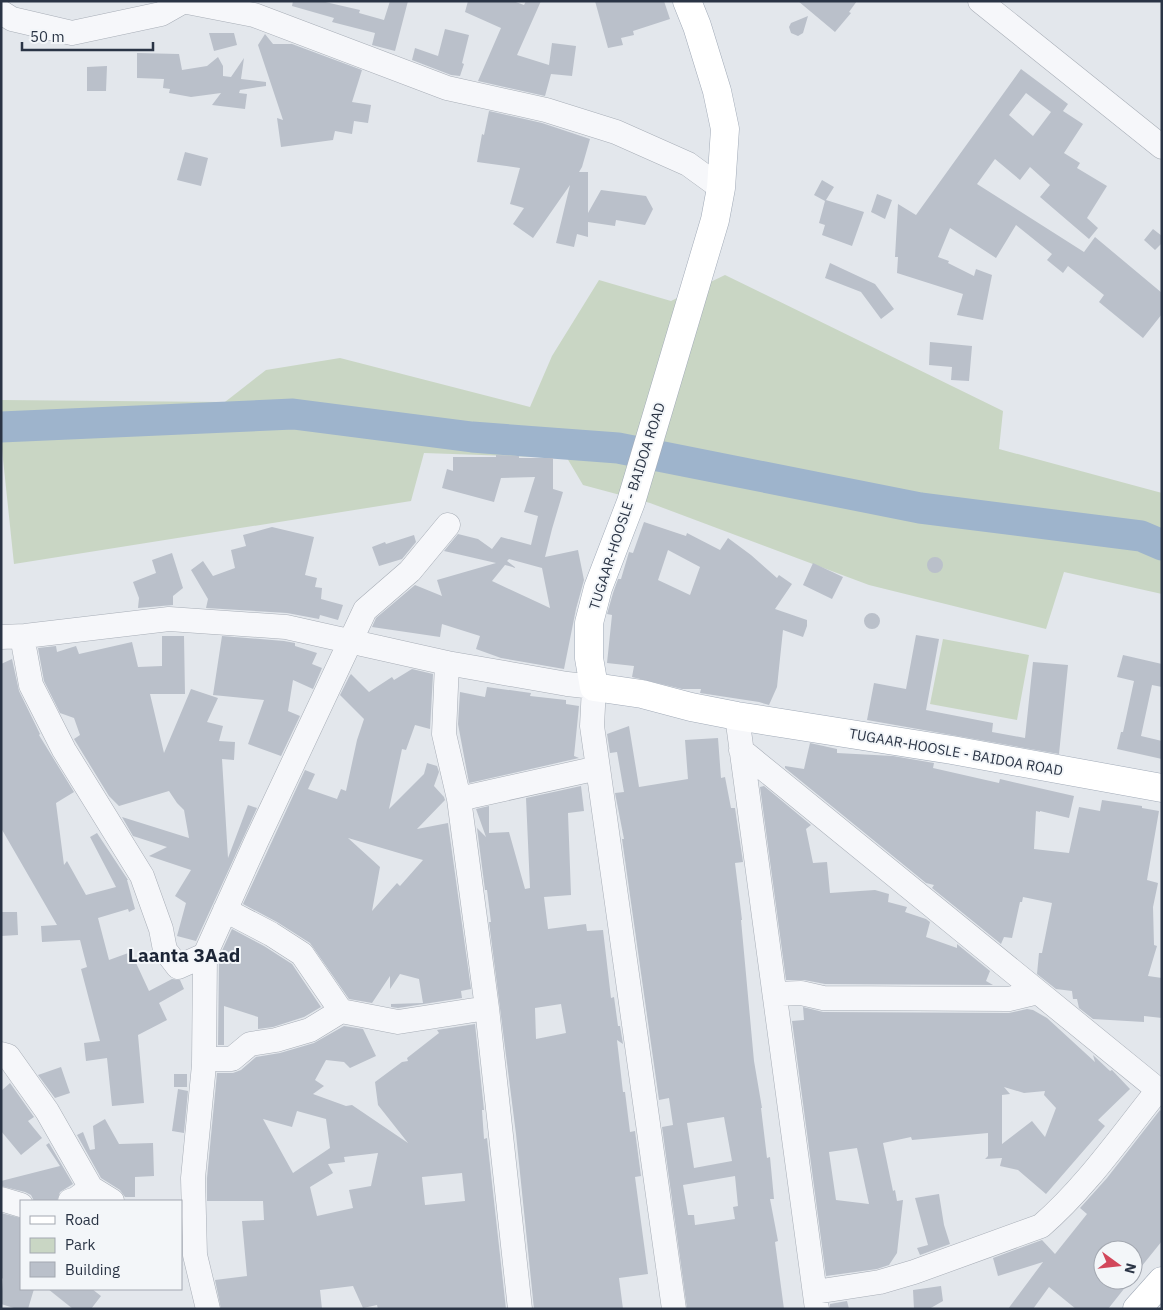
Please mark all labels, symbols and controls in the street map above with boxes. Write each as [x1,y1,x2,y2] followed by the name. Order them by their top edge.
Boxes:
[22,20,154,52] scale bar
[30,27,65,46] text: 50 m
[585,400,669,612] street label: TUGAAR-HOOSLE - BAIDOA ROAD
[848,724,1064,780] street label: TUGAAR-HOOSLE - BAIDOA ROAD
[128,943,240,967] district label: Laanta 3Aad
[20,1200,182,1290] legend
[65,1210,100,1229] text: Road
[65,1235,95,1254] text: Park
[1093,1240,1143,1290] north arrow
[65,1260,120,1279] text: Building
[1121,1261,1141,1276] text: N

